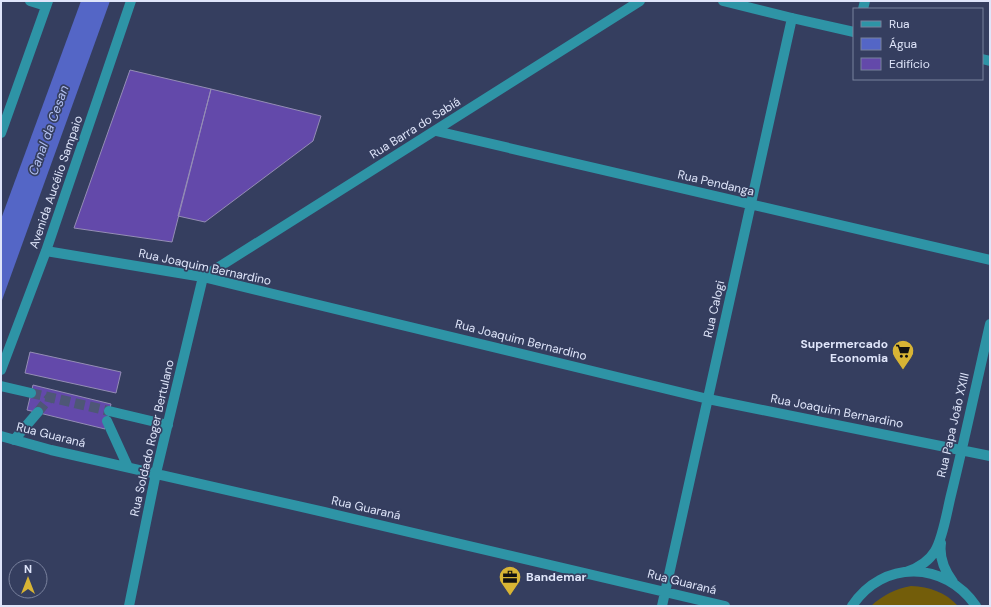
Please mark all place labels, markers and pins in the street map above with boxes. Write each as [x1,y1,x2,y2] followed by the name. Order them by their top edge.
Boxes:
[801,336,888,366] place label: Supermercado Economia
[890,338,916,371] supermarket icon: Supermercado Economia
[497,564,523,597] office icon: Bandemar
[526,569,587,585] place label: Bandemar

